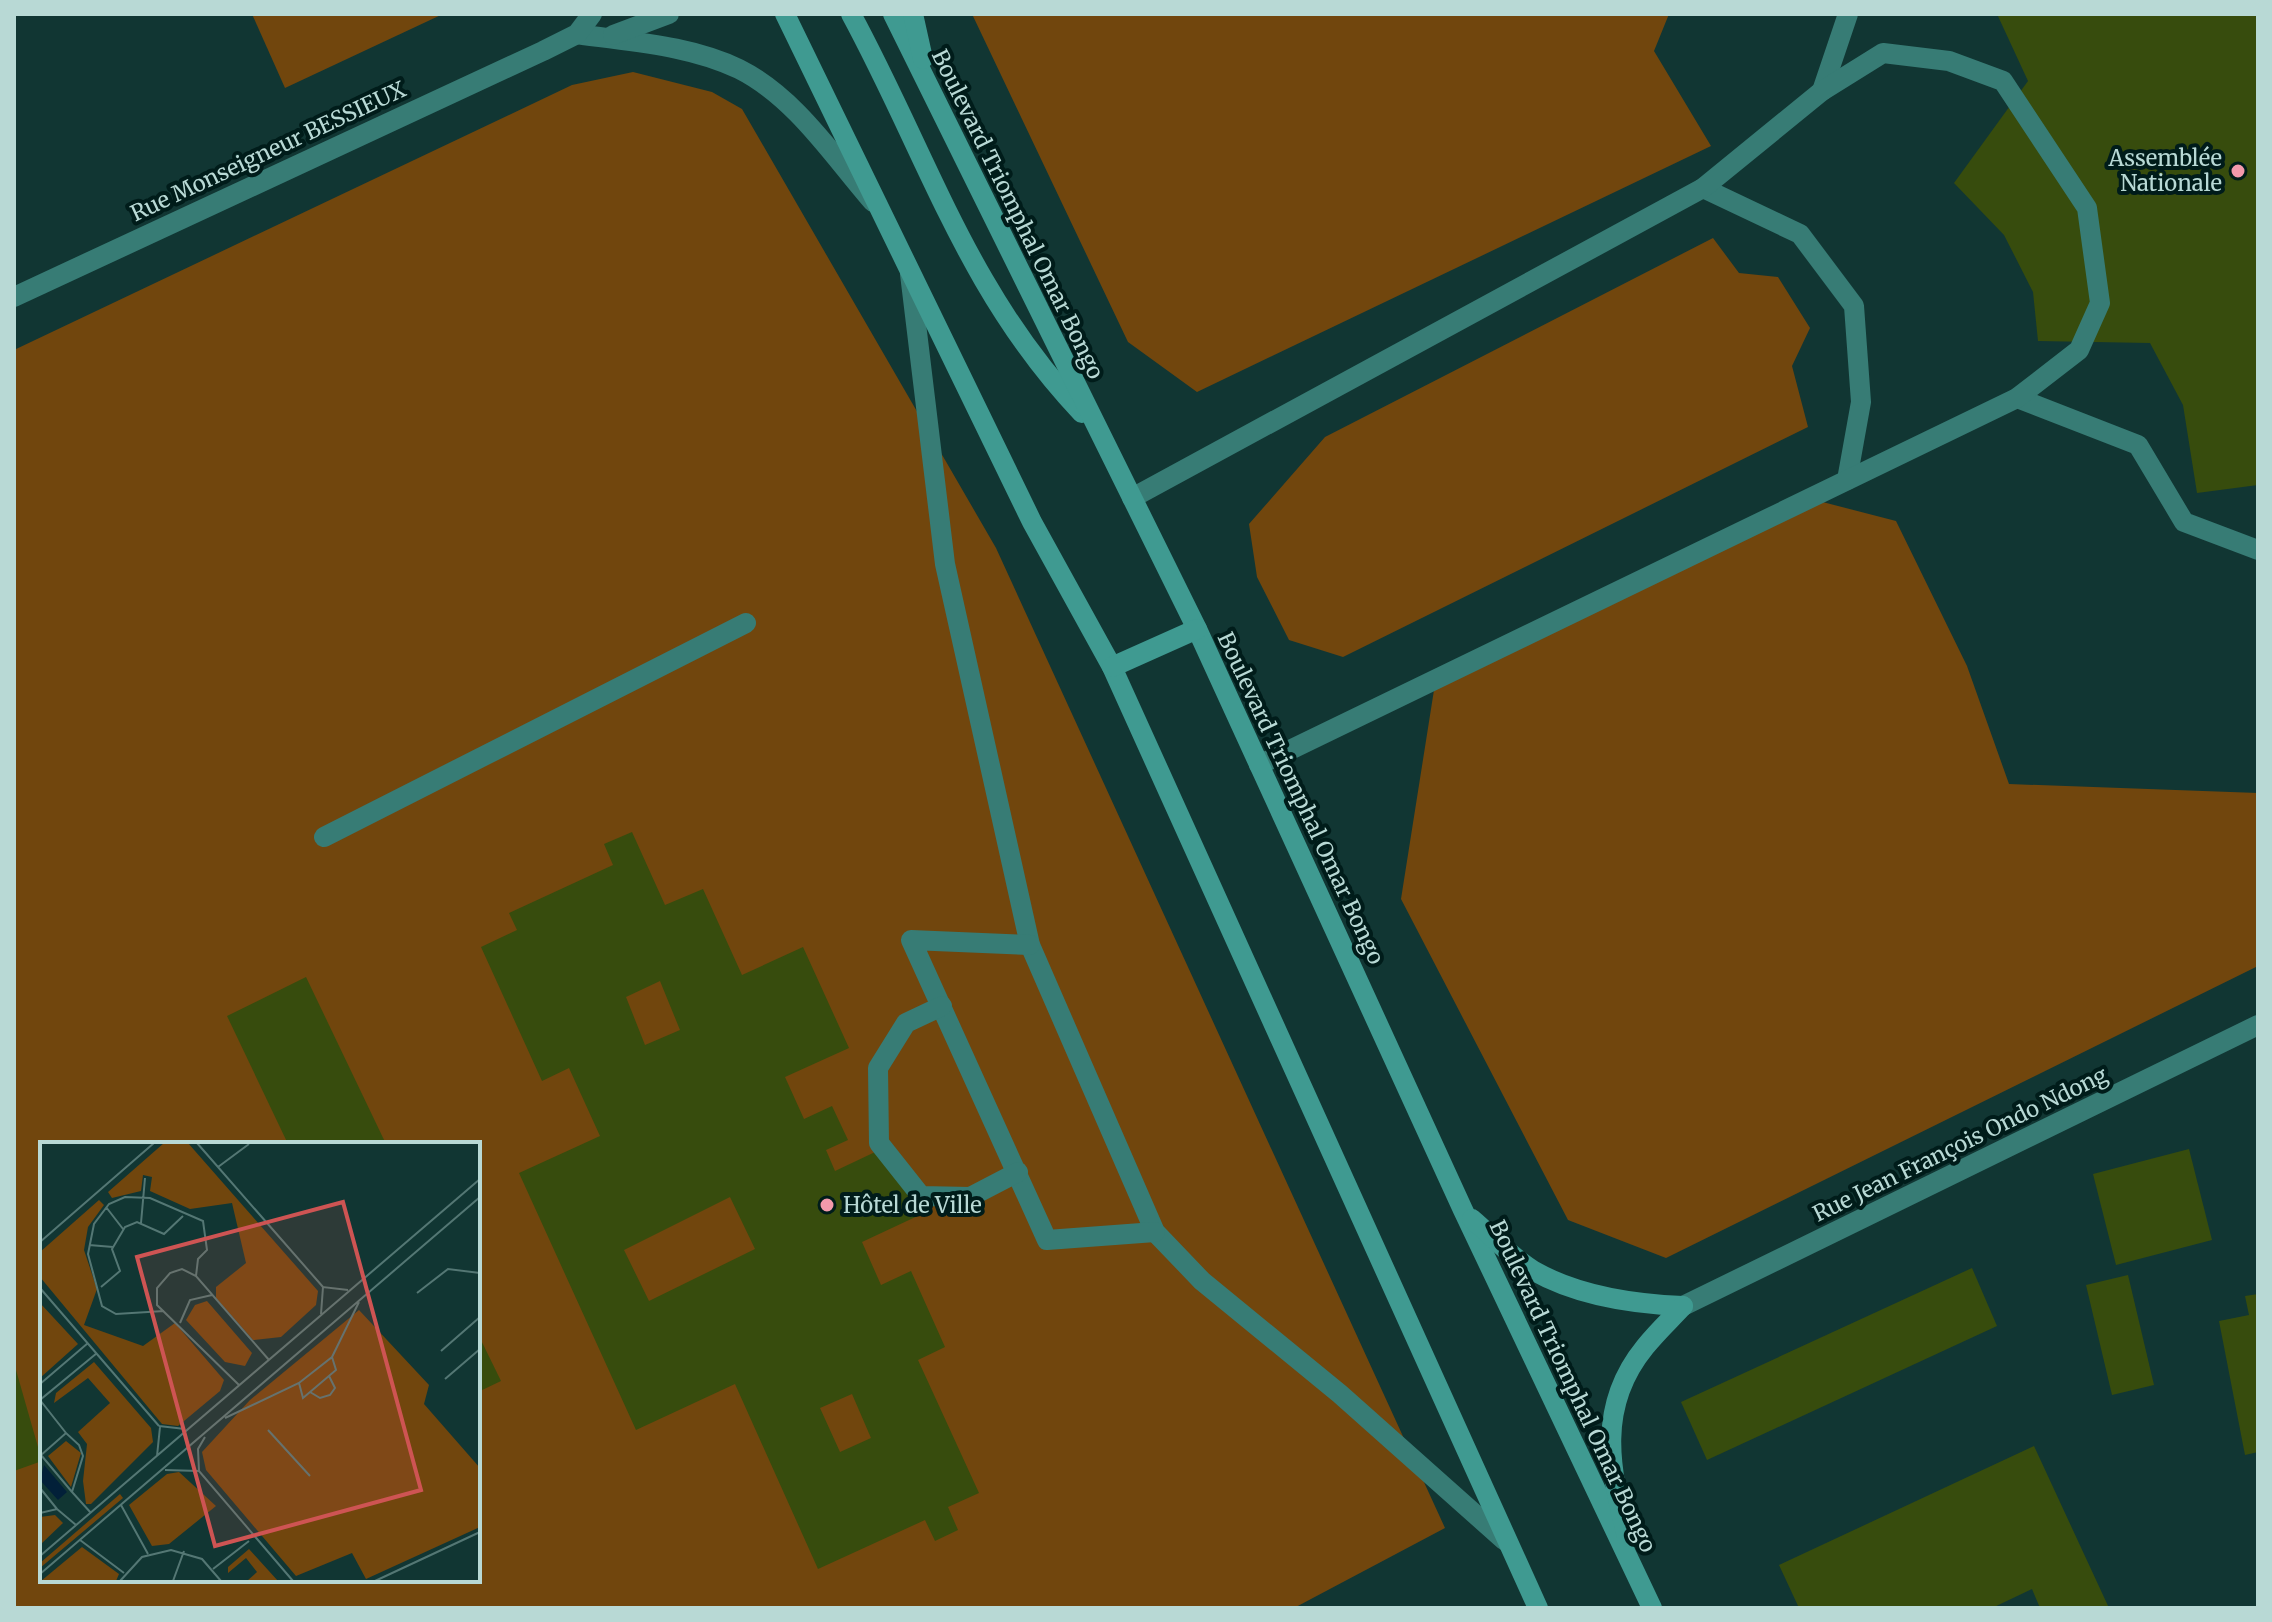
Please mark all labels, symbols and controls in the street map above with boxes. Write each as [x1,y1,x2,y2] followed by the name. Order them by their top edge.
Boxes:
[926,44,1110,384] street label: Boulevard Triomphal Omar Bongo
[126,75,410,227] street label: Rue Monseigneur BESSIEUX
[2108,144,2222,197] place label: Assemblée Nationale
[2229,162,2247,180] marker: Assemblée Nationale
[1211,627,1391,969] street label: Boulevard Triomphal Omar Bongo
[1808,1060,2112,1228] street label: Rue Jean François Ondo Ndong
[40,1142,480,1582] inset map
[843,1191,982,1219] place label: Hôtel de Ville
[818,1196,836,1214] marker: Hôtel de Ville
[1483,1215,1663,1557] street label: Boulevard Triomphal Omar Bongo

